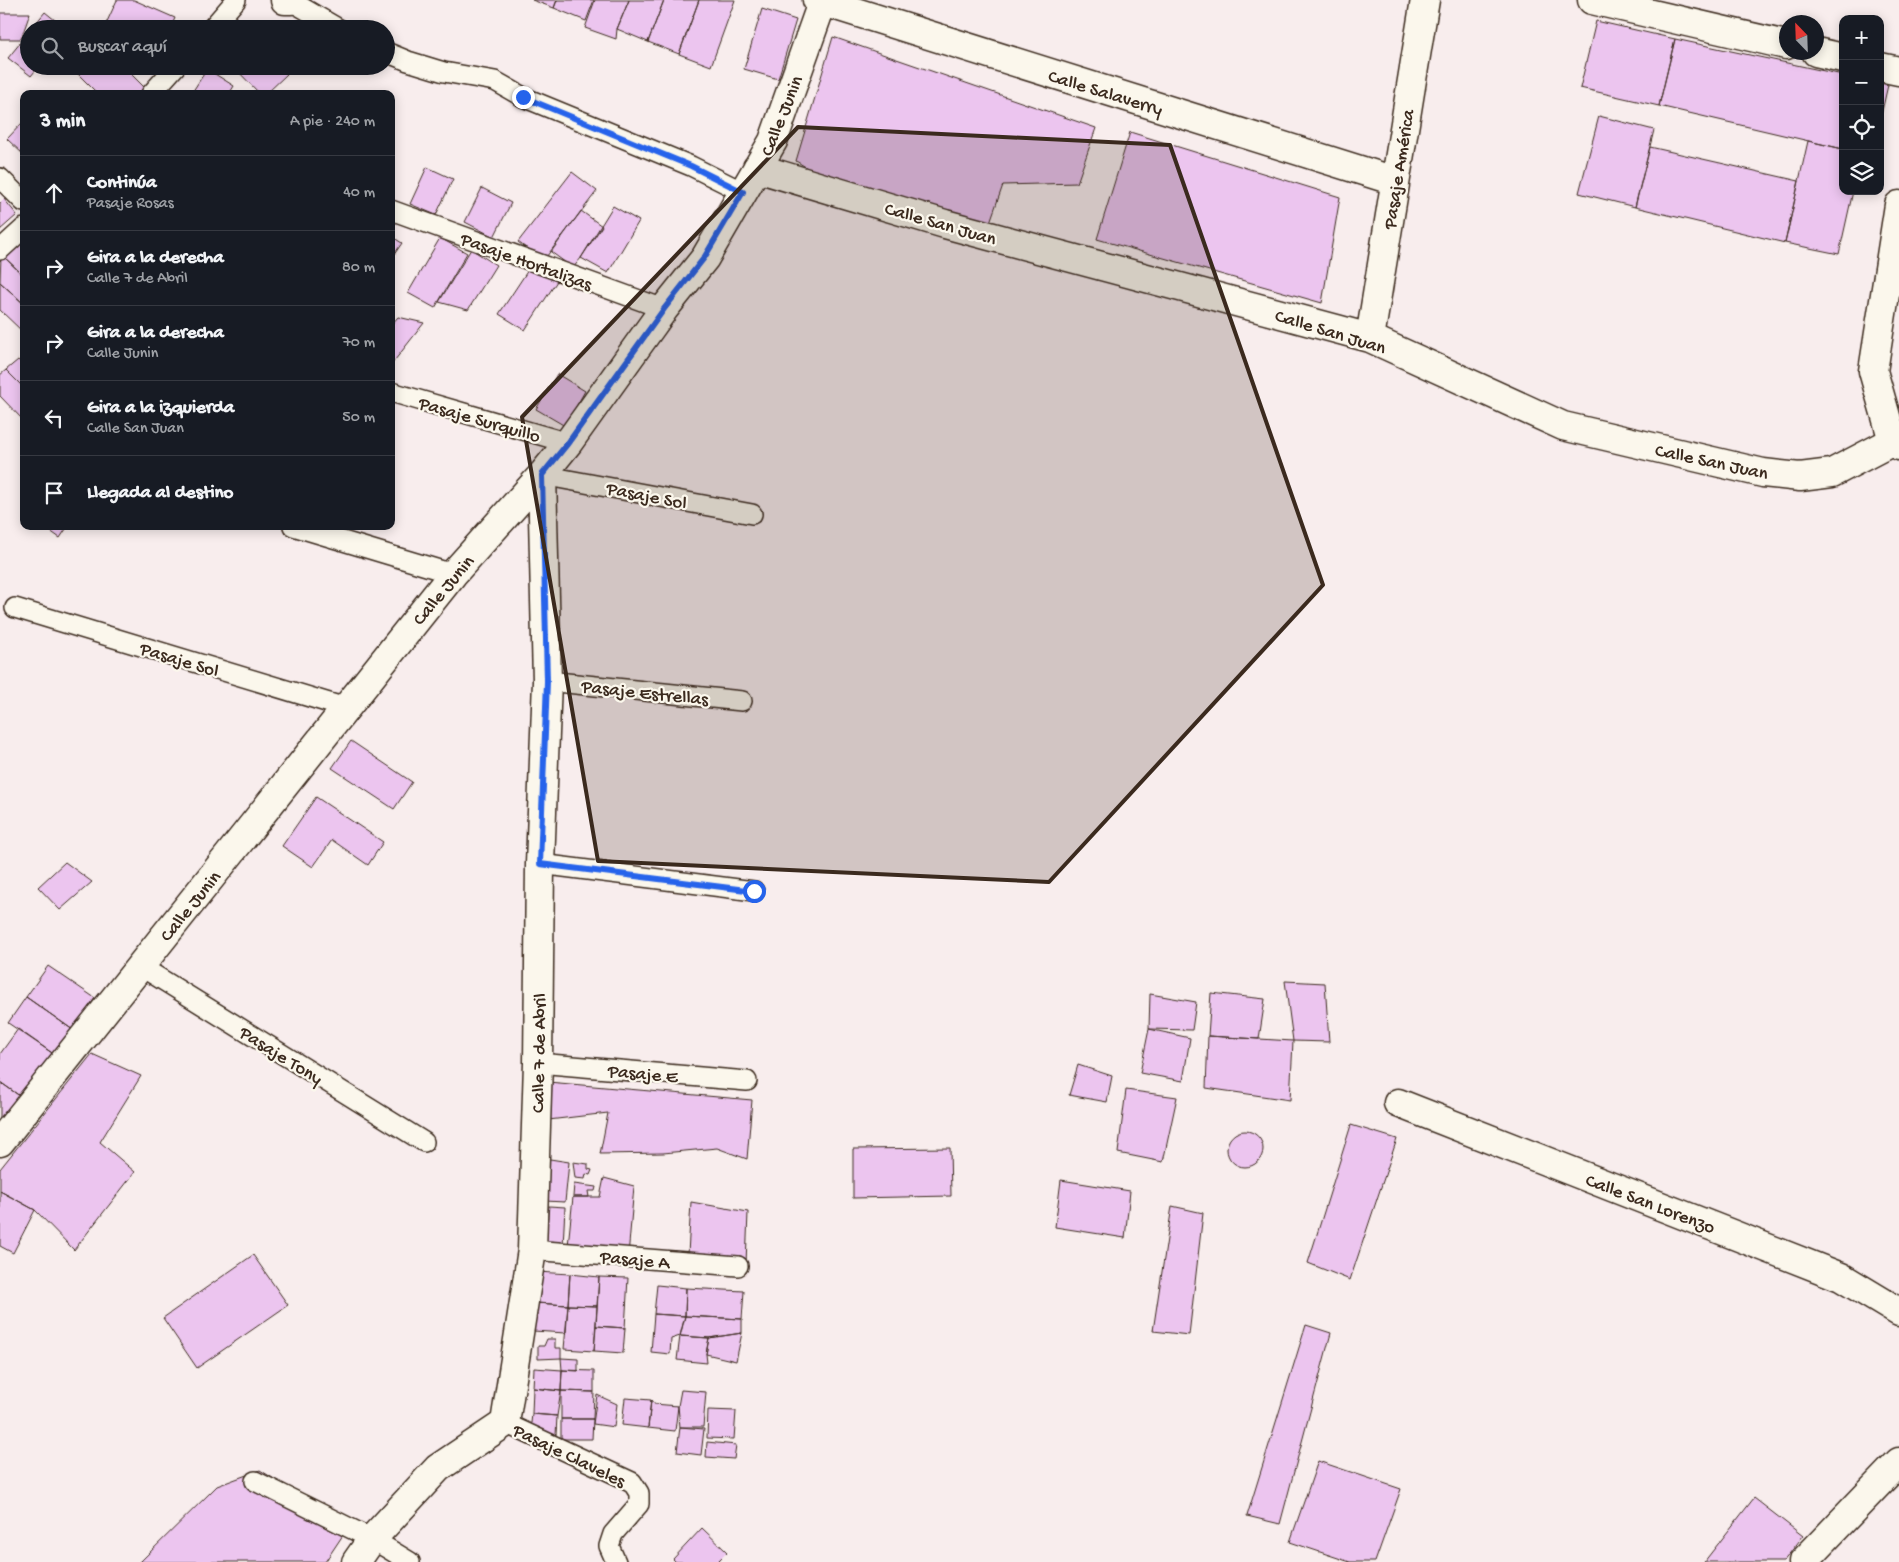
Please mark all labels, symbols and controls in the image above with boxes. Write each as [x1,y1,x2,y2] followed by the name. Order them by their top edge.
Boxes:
[1779,15,1824,60] north arrow
[1839,15,1884,195] map controls
[1839,15,1884,60] button: +
[20,20,395,75] search box
[38,34,66,62] icon: search
[78,36,167,59] text: Buscar aquí
[1839,60,1884,105] button: −
[1045,66,1166,123] street label: Calle Salaverry
[757,73,810,160] street label: Calle Junin
[512,86,535,109] route end
[1839,105,1884,150] button: locate
[1379,107,1421,232] street label: Pasaje América
[40,110,85,135] text: 3 min
[290,113,375,132] text: A pie · 240 m
[1839,150,1884,195] button: layers
[87,172,157,195] text: Continúa
[40,179,68,207] icon: ahead
[343,184,375,203] text: 40 m
[87,195,174,214] text: Pasaje Rosas
[882,198,998,252] street label: Calle San Juan
[456,228,596,298] street label: Pasaje Hortalizas
[87,247,224,270] text: Gira a la derecha
[40,254,68,282] icon: right
[342,259,375,278] text: 80 m
[87,270,188,289] text: Calle 7 de Abril
[1272,306,1388,361] street label: Calle San Juan
[87,322,224,345] text: Gira a la derecha
[40,329,68,357] icon: right
[342,334,375,353] text: 70 m
[87,345,158,364] text: Calle Junin
[415,393,543,450] street label: Pasaje Surquillo
[87,397,234,420] text: Gira a la izquierda
[40,404,68,432] icon: left
[342,409,375,428] text: 50 m
[87,420,184,439] text: Calle San Juan
[1653,440,1770,487] street label: Calle San Juan
[603,478,688,516] street label: Pasaje Sol
[40,479,68,507] icon: arrive
[87,482,233,505] text: Llegada al destino
[409,551,481,631] street label: Calle Junin
[136,638,221,684] street label: Pasaje Sol
[579,676,710,713] street label: Pasaje Estrellas
[156,867,227,947] street label: Calle Junin
[743,880,766,903] route start
[528,993,553,1113] street label: Calle 7 de Abril
[233,1022,327,1092] street label: Pasaje Tony
[606,1061,680,1090] street label: Pasaje E
[1582,1170,1718,1241] street label: Calle San Lorenzo
[598,1247,672,1276] street label: Pasaje A
[507,1419,630,1495] street label: Pasaje Claveles

